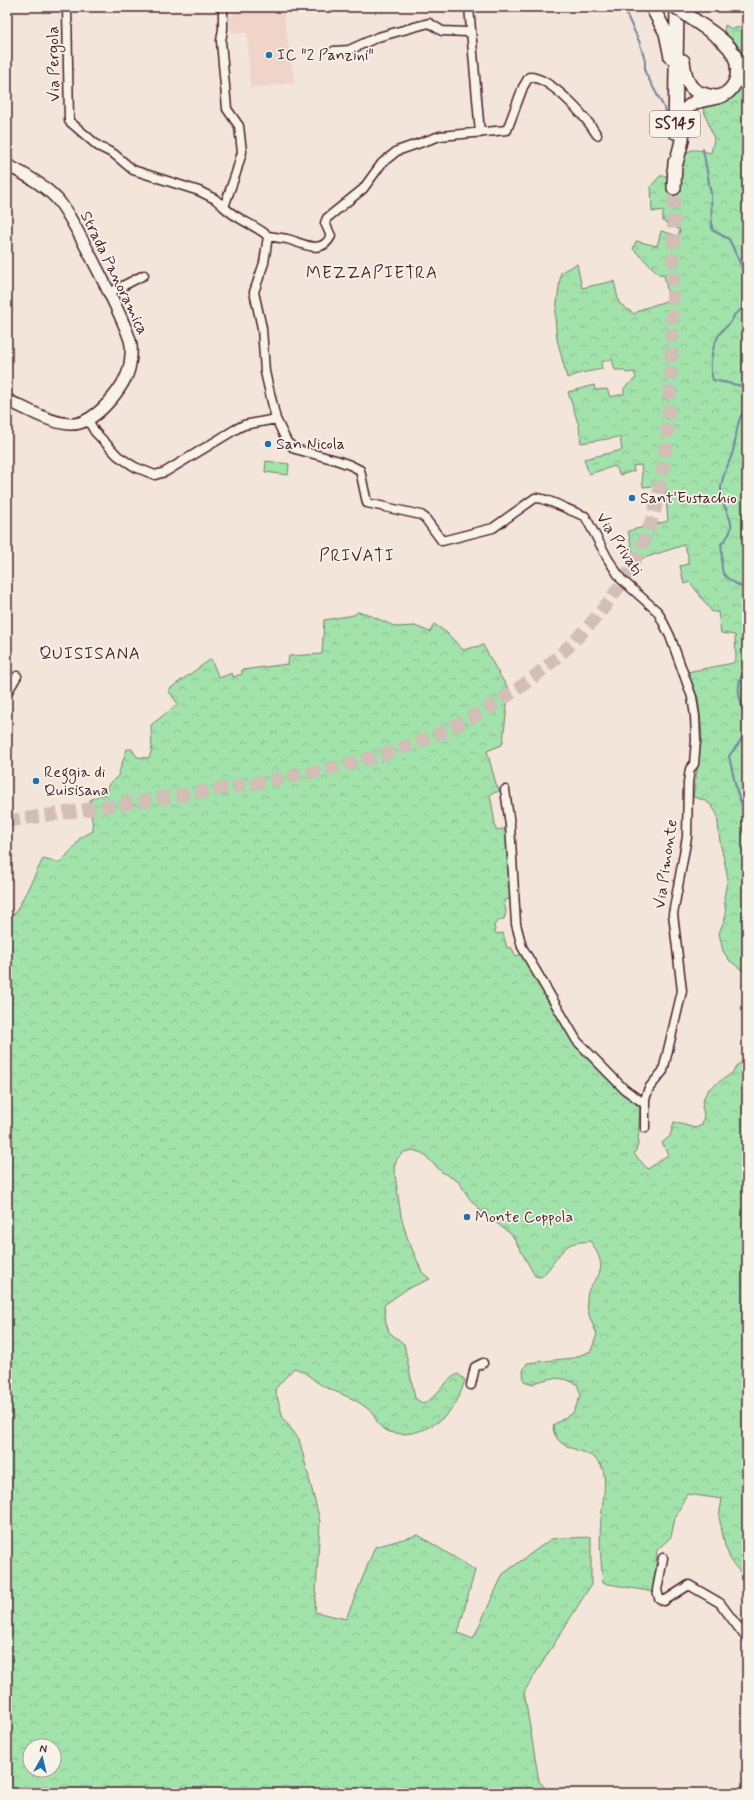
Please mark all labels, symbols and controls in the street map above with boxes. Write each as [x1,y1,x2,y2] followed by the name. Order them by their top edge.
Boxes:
[43,26,66,102] street label: Via Pergola
[277,45,374,66] place label: IC "2 Panzini"
[264,50,274,60] marker: IC "2 Panzini"
[650,111,700,137] road number: SS145
[75,208,153,338] street label: Strada Panoramica
[306,262,438,284] district label: MEZZAPIETRA
[276,434,345,455] place label: San Nicola
[263,439,273,449] marker: San Nicola
[640,488,737,509] place label: Sant'Eustachio
[627,493,637,503] marker: Sant'Eustachio
[591,509,647,579] street label: Via Privati
[319,545,395,567] district label: PRIVATI
[39,643,141,665] district label: QUISISANA
[44,762,109,801] place label: Reggia di Quisisana
[31,776,41,786] marker: Reggia di Quisisana
[649,818,683,910] street label: Via Pimonte
[475,1207,573,1228] place label: Monte Coppola
[462,1212,472,1222] marker: Monte Coppola
[22,1738,62,1778] north arrow
[39,1742,48,1757] text: N

